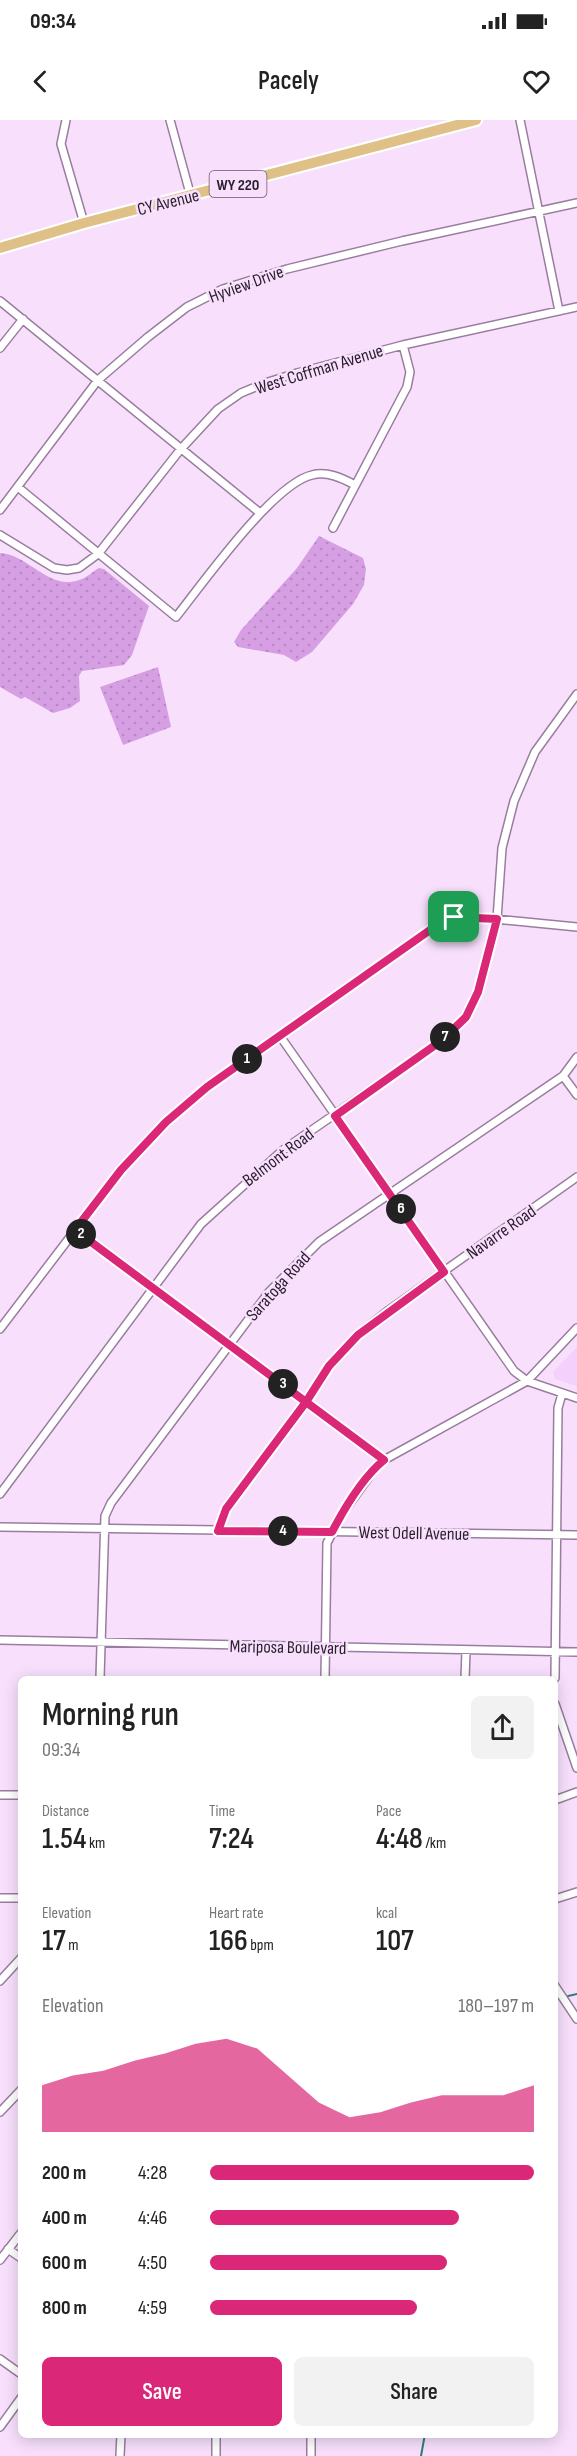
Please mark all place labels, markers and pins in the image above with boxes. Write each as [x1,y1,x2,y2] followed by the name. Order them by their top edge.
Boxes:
[428,891,479,942] pin
[430,1022,460,1052] pin: 7
[232,1044,262,1074] pin: 1
[386,1194,416,1224] pin: 6
[66,1219,96,1249] pin: 2
[268,1369,298,1399] pin: 3
[268,1516,298,1546] pin: 4

